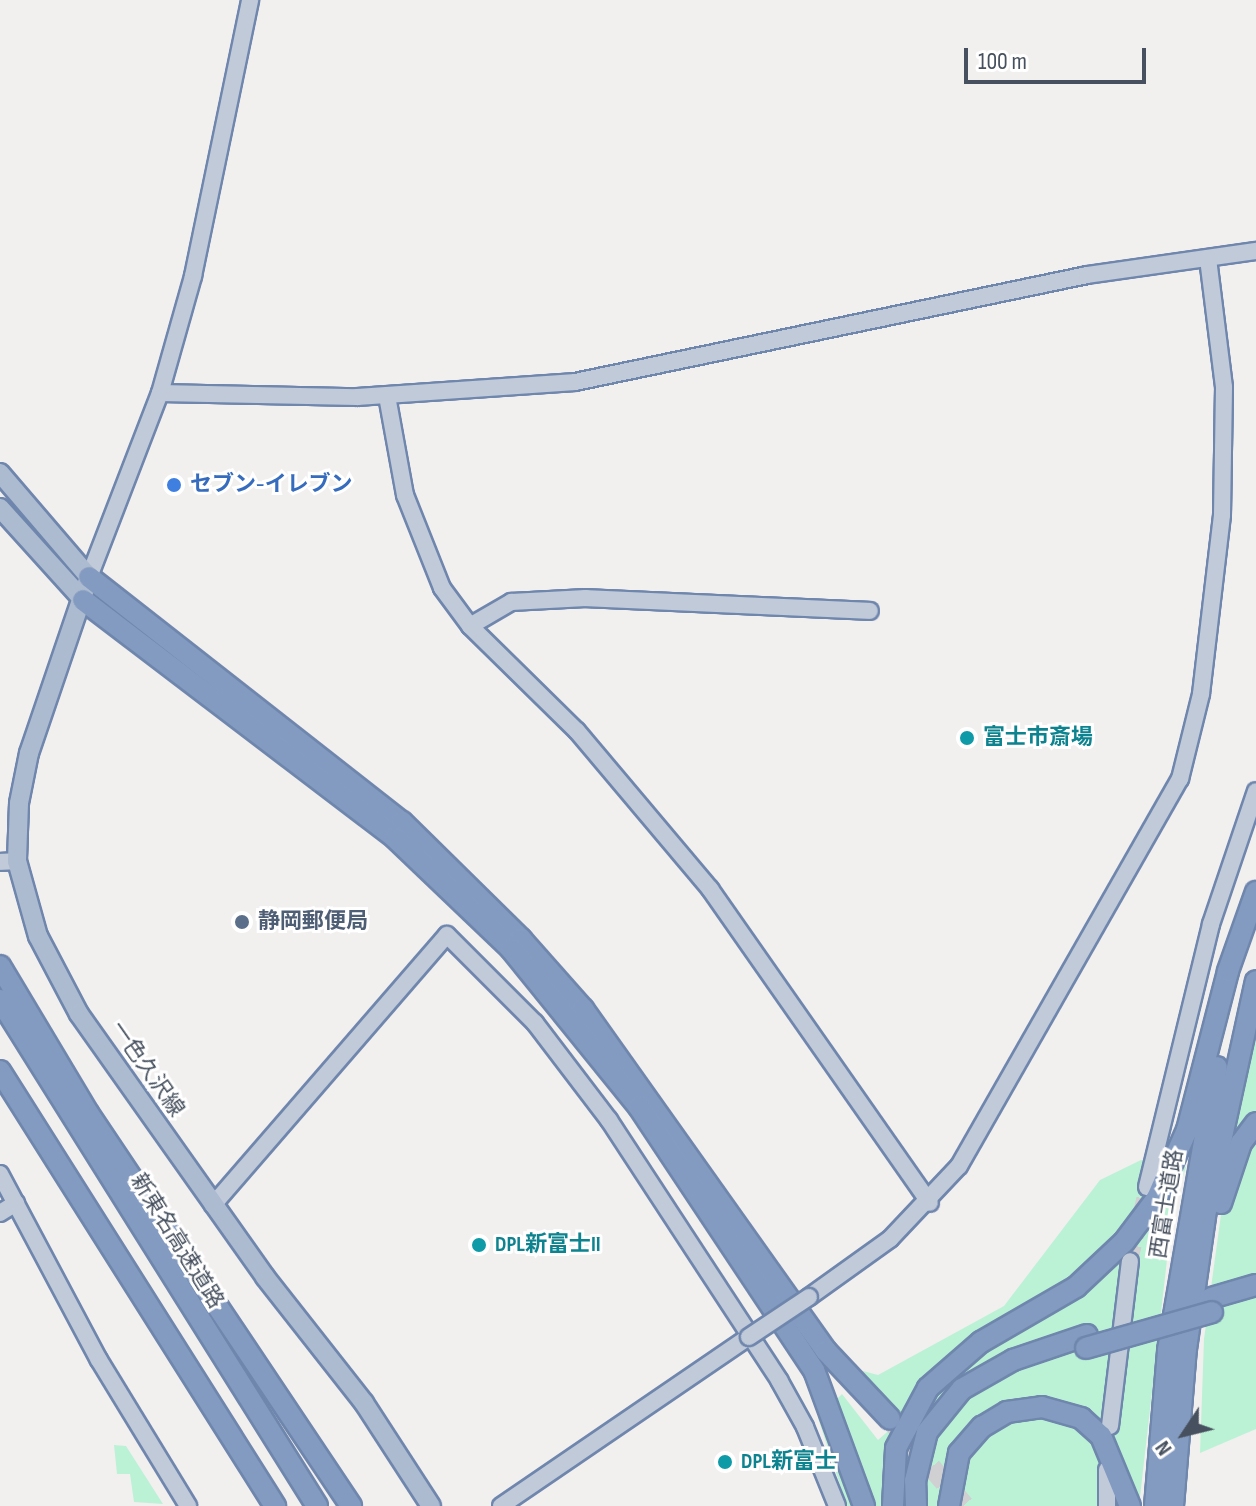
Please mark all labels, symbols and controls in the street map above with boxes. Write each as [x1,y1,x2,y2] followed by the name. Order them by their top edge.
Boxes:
[968,32,1150,82] scale bar
[978,47,1027,76] text: 100 m
[190,472,352,498] place label: セブン-イレブン
[165,476,183,494] marker: セブン-イレブン
[983,725,1093,751] place label: 富士市斎場
[958,729,976,747] marker: 富士市斎場
[258,909,368,935] place label: 静岡郵便局
[233,913,251,931] marker: 静岡郵便局
[105,1016,189,1122] street label: 一色久沢線
[1145,1148,1189,1260] street label: 西富士道路
[125,1169,229,1313] street label: 新東名高速道路
[495,1232,601,1258] place label: DPL新富士II
[470,1236,488,1254] marker: DPL新富士II
[1144,1394,1224,1474] north arrow
[1150,1435,1178,1461] text: N
[741,1449,837,1475] place label: DPL新富士
[716,1453,734,1471] marker: DPL新富士

